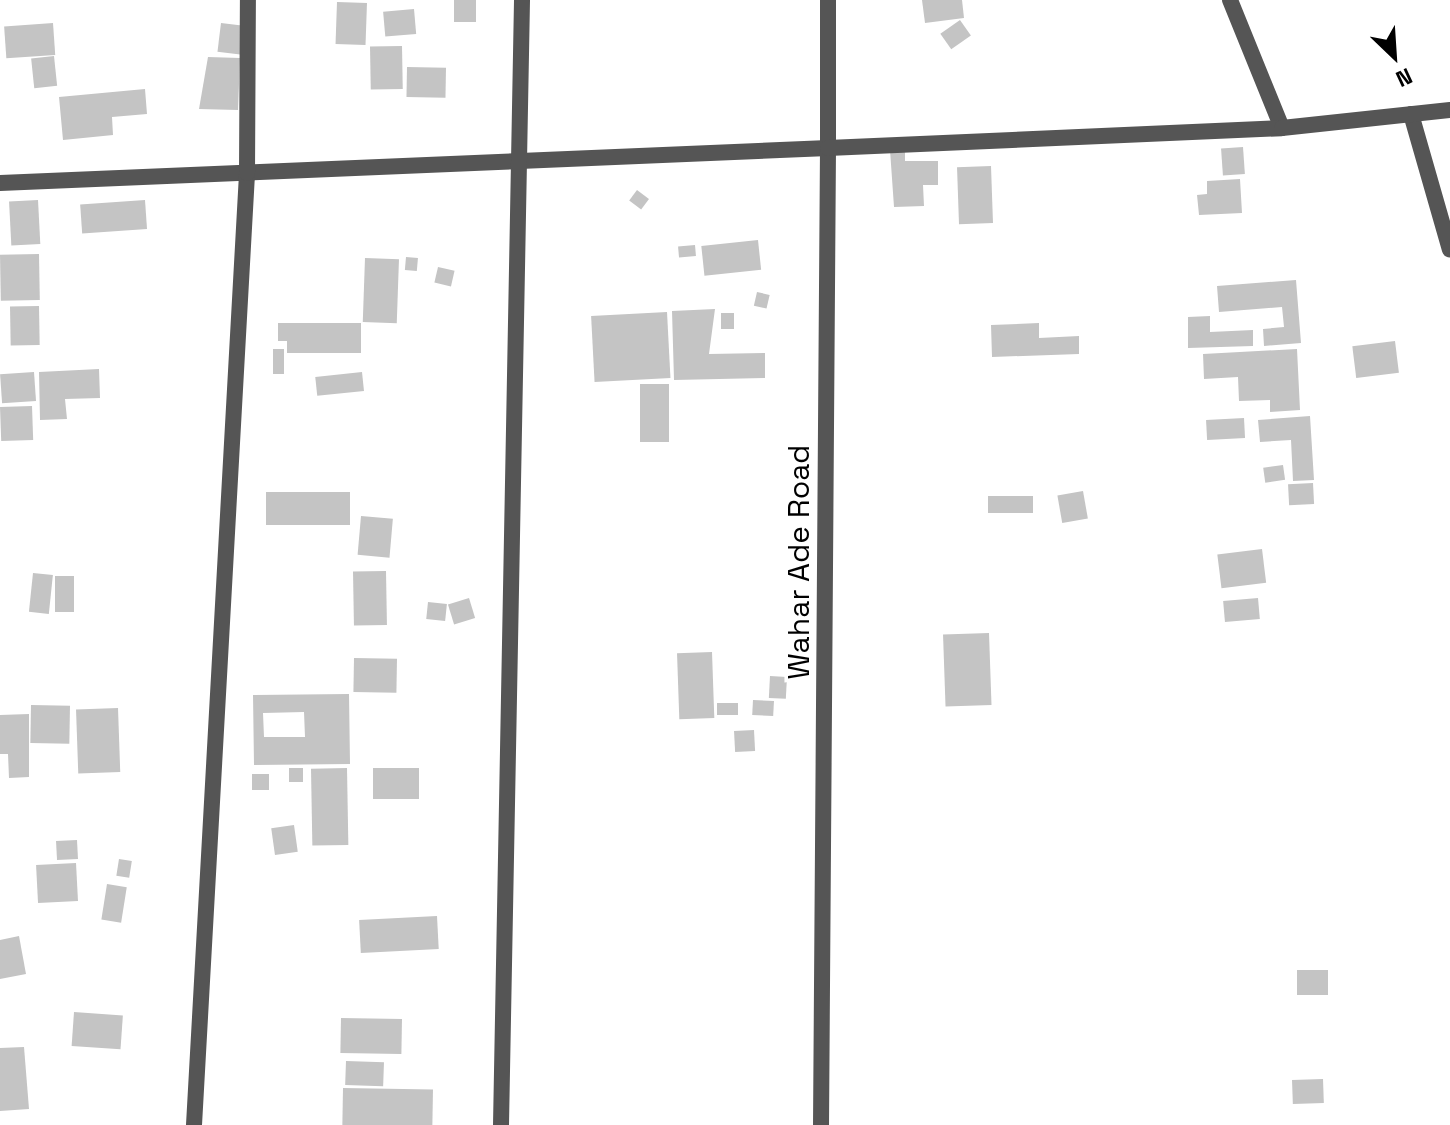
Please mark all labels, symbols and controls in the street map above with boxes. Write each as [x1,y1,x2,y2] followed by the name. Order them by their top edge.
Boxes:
[1354,16,1434,96] north arrow
[1392,62,1417,94] text: N
[781,444,817,680] street label: Wahar Ade Road

